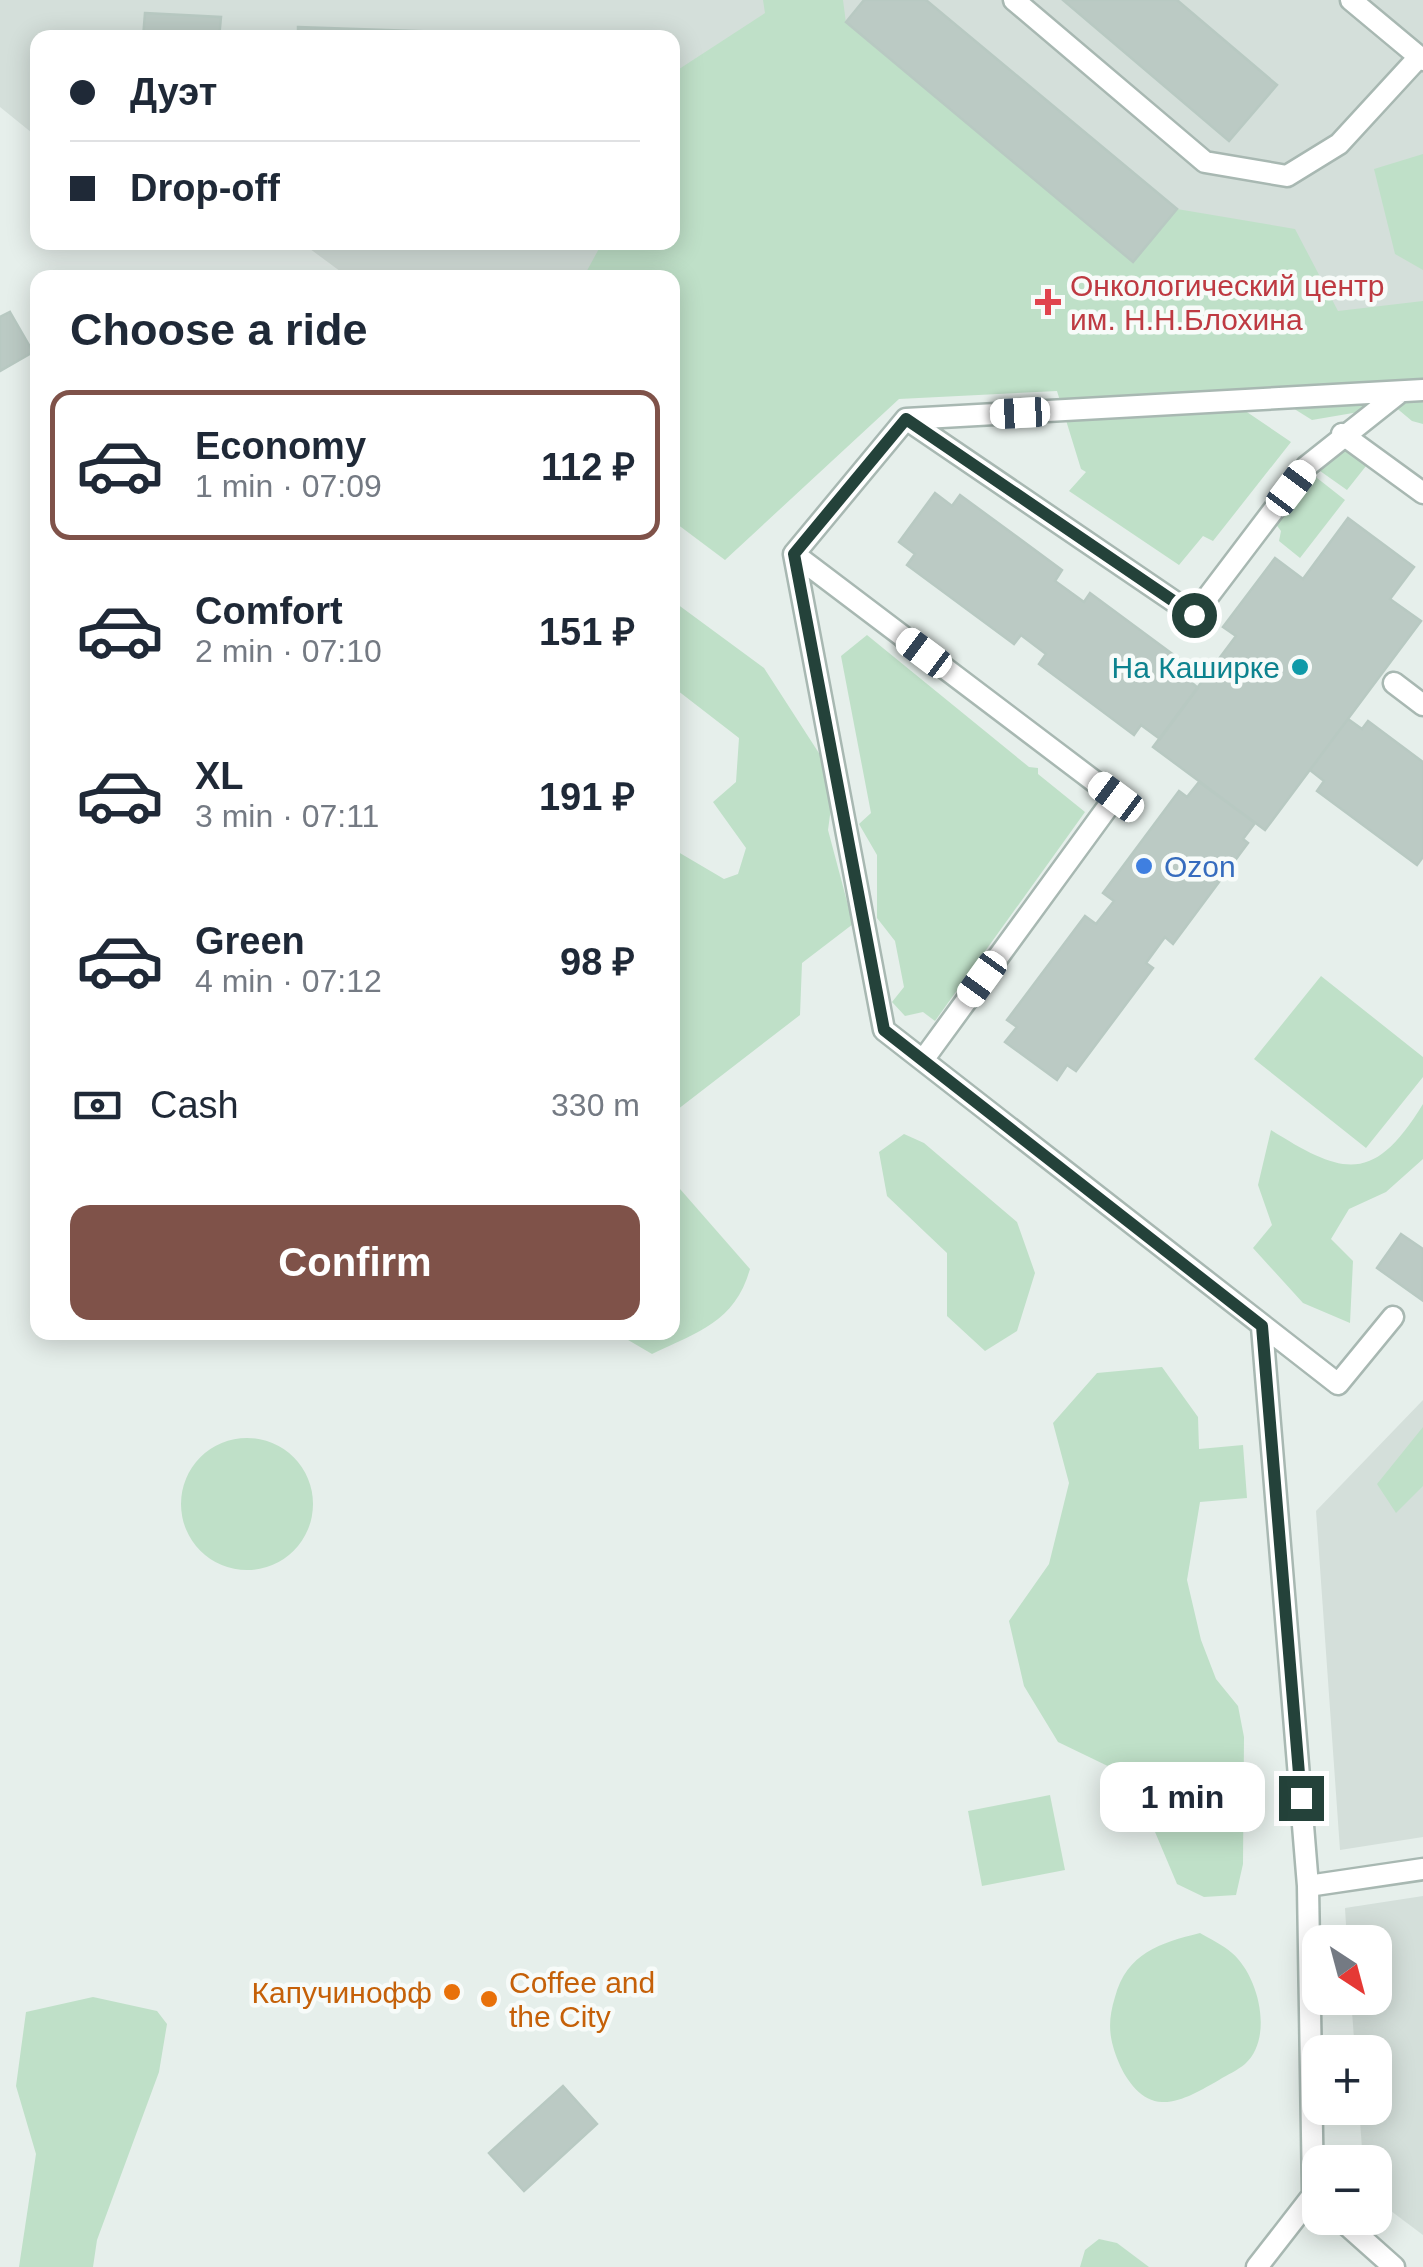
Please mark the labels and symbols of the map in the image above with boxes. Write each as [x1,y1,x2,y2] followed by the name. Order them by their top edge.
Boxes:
[1070,269,1384,336] place label: Онкологический центр им. Н.Н.Блохина
[1035,289,1061,315] marker: Онкологический центр им. Н.Н.Блохина
[989,396,1051,430] car
[1261,455,1321,521] car
[1172,593,1217,638] route start
[891,623,957,683] car
[1111,651,1280,684] place label: На Каширке
[1289,656,1311,678] marker: На Каширке
[1083,767,1149,827] car
[1164,850,1236,883] place label: Ozon
[1133,855,1155,877] marker: Ozon
[952,946,1012,1012] car
[1101,1763,1266,1833] callout: 1 min
[1279,1776,1324,1821] route end
[1302,1925,1392,2015] north arrow
[509,1966,655,2033] place label: Coffee and the City
[252,1976,432,2009] place label: Капучинофф
[441,1981,463,2003] marker: Капучинофф
[478,1988,500,2010] marker: Coffee and the City

